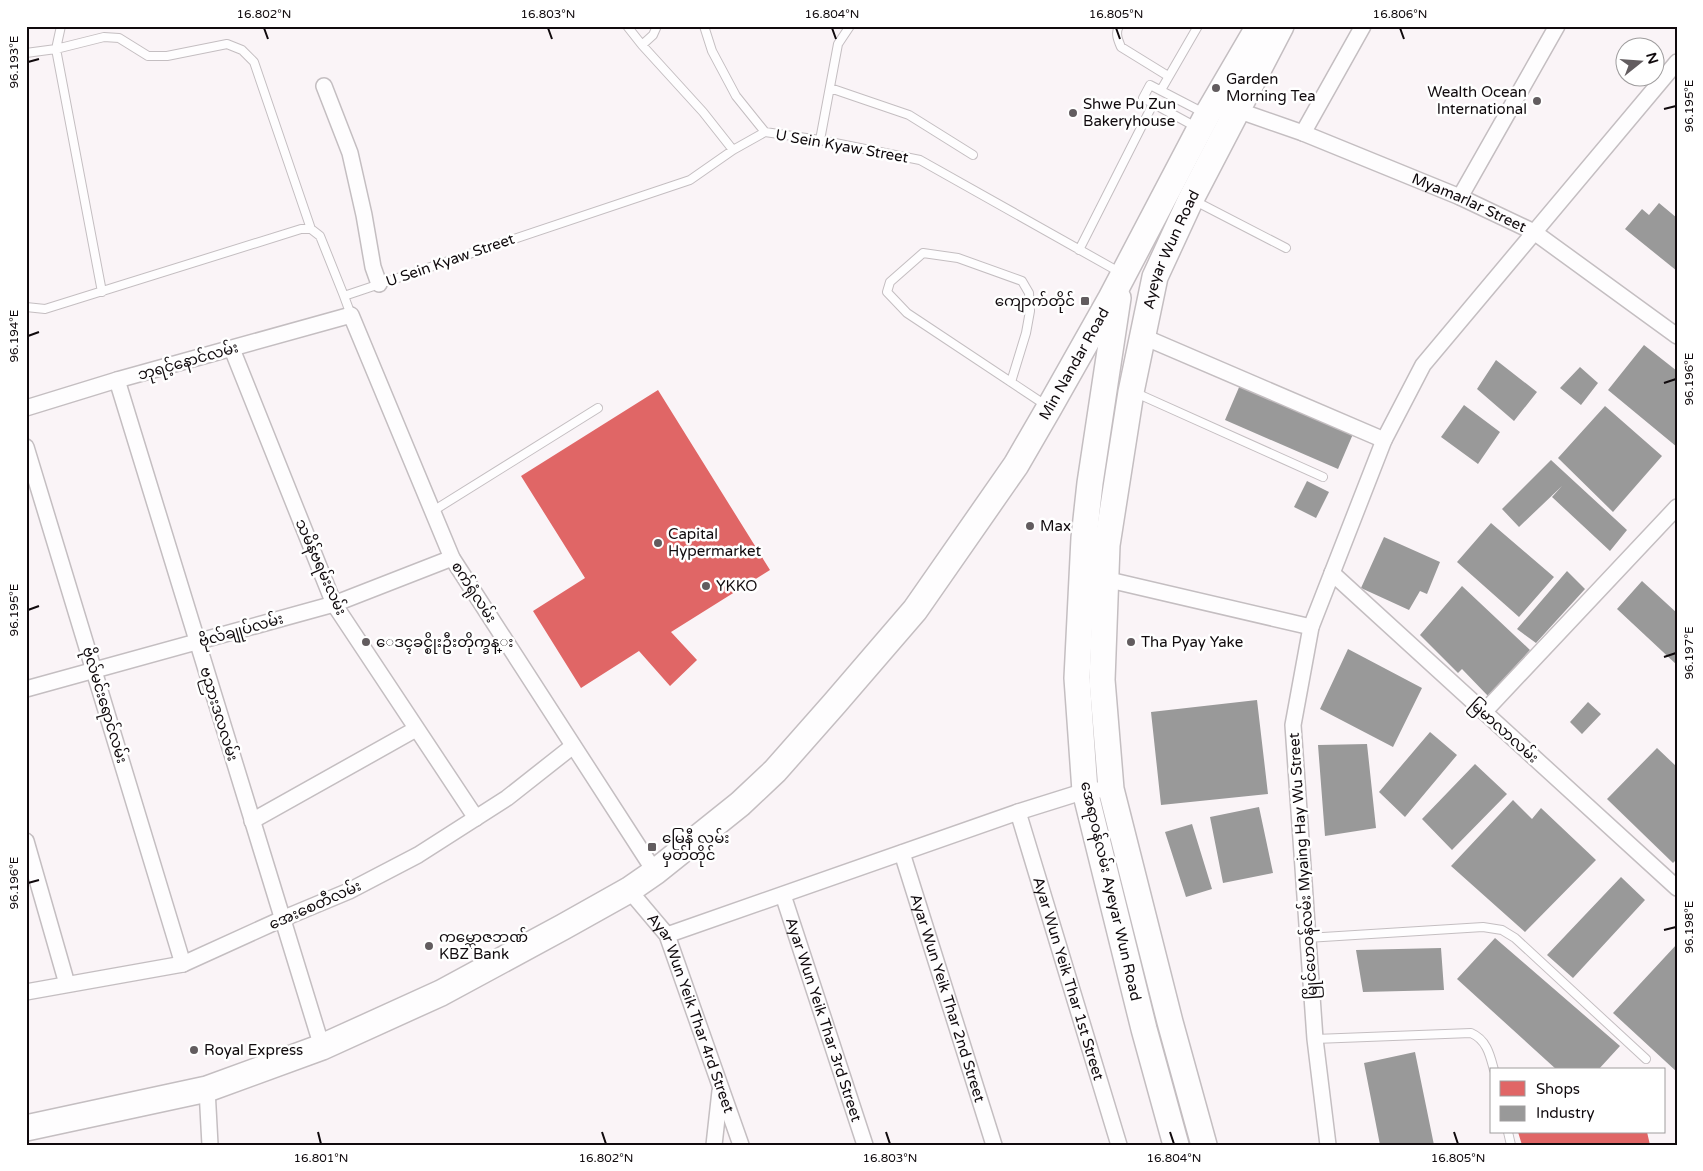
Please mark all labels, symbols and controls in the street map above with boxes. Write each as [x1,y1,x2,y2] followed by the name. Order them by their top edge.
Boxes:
[237,7,291,21] text: 16.802°N
[521,7,575,21] text: 16.803°N
[805,7,859,21] text: 16.804°N
[1089,7,1143,21] text: 16.805°N
[1373,7,1427,21] text: 16.806°N
[7,35,21,89] text: 96.193°E
[1616,38,1666,88] north arrow
[1642,50,1662,66] text: N
[1226,70,1316,105] place label: Garden Morning Tea
[1682,79,1696,132] text: 96.195°E
[1210,82,1222,94] marker: Garden Morning Tea
[1427,83,1527,118] place label: Wealth Ocean International
[1083,95,1176,130] place label: Shwe Pu Zun Bakeryhouse
[1531,95,1543,107] marker: Wealth Ocean International
[1067,107,1079,119] marker: Shwe Pu Zun Bakeryhouse
[774,125,910,167] street label: U Sein Kyaw Street
[1409,169,1529,236] street label: Myamarlar Street
[1140,187,1203,311] street label: Ayeyar Wun Road
[383,229,517,290] street label: U Sein Kyaw Street
[995,291,1075,313] place label: ကျောက်တိုင်
[1079,295,1091,307] marker: ကျောက်တိုင်
[1035,304,1113,423] street label: Min Nandar Road
[7,309,21,363] text: 96.194°E
[135,337,241,387] street label: ဘုရင့်နောင်လမ်း
[1682,352,1696,405] text: 96.196°E
[289,516,351,619] street label: သမိန်ဗရမ်းလမ်း
[1040,517,1071,535] place label: Max
[1024,520,1036,532] marker: Max
[668,525,761,560] place label: Capital Hypermarket
[652,537,664,549] marker: Capital Hypermarket
[445,557,501,628] street label: စက်ရုံလမ်း
[716,577,757,595] place label: YKKO
[700,580,712,592] marker: YKKO
[7,583,21,636] text: 96.195°E
[196,608,286,654] street label: ဗိုလ်ချုပ်လမ်း
[1682,626,1696,680] text: 96.197°E
[376,632,514,654] place label: ေဒၚခင္စိုးဦးတိုက္ခန္း
[1141,633,1243,651] place label: Tha Pyay Yake
[360,636,372,648] marker: ေဒၚခင္စိုးဦးတိုက္ခန္း
[1125,636,1137,648] marker: Tha Pyay Yake
[76,644,132,766] street label: ဗိုလ်မင်းရောင်လမ်း
[193,664,243,764] street label: ဗညားဒလလမ်း
[1464,695,1543,769] street label: မြမာလာလမ်း
[1284,732,1324,1000] street label: မြိုင်ဟေဝန်လမ်း Myaing Hay Wu Street
[1074,779,1146,1003] street label: အေရာဝန်လမ်း Ayeyar Wun Road
[662,828,730,867] place label: မြေနီ လမ်း မှတ်တိုင်
[646,841,658,853] marker: မြေနီ လမ်း မှတ်တိုင်
[7,856,21,909] text: 96.196°E
[1029,875,1108,1083] street label: Ayar Wun Yeik Thar 1st Street
[266,876,364,933] street label: အေးစေတီလမ်း
[906,892,989,1105] street label: Ayar Wun Yeik Thar 2nd Street
[1682,900,1696,954] text: 96.198°E
[643,909,738,1116] street label: Ayar Wun Yeik Thar 4rd Street
[782,915,866,1124] street label: Ayar Wun Yeik Thar 3rd Street
[439,927,528,963] place label: ကမ္ဘောဇဘဏ် KBZ Bank
[423,940,435,952] marker: ကမ္ဘောဇဘဏ် KBZ Bank
[204,1041,303,1059] place label: Royal Express
[188,1044,200,1056] marker: Royal Express
[1490,1068,1666,1134] legend
[1536,1080,1580,1098] text: Shops
[1536,1104,1595,1122] text: Industry
[294,1151,348,1165] text: 16.801°N
[579,1151,633,1165] text: 16.802°N
[863,1151,917,1165] text: 16.803°N
[1147,1151,1201,1165] text: 16.804°N
[1431,1151,1485,1165] text: 16.805°N

